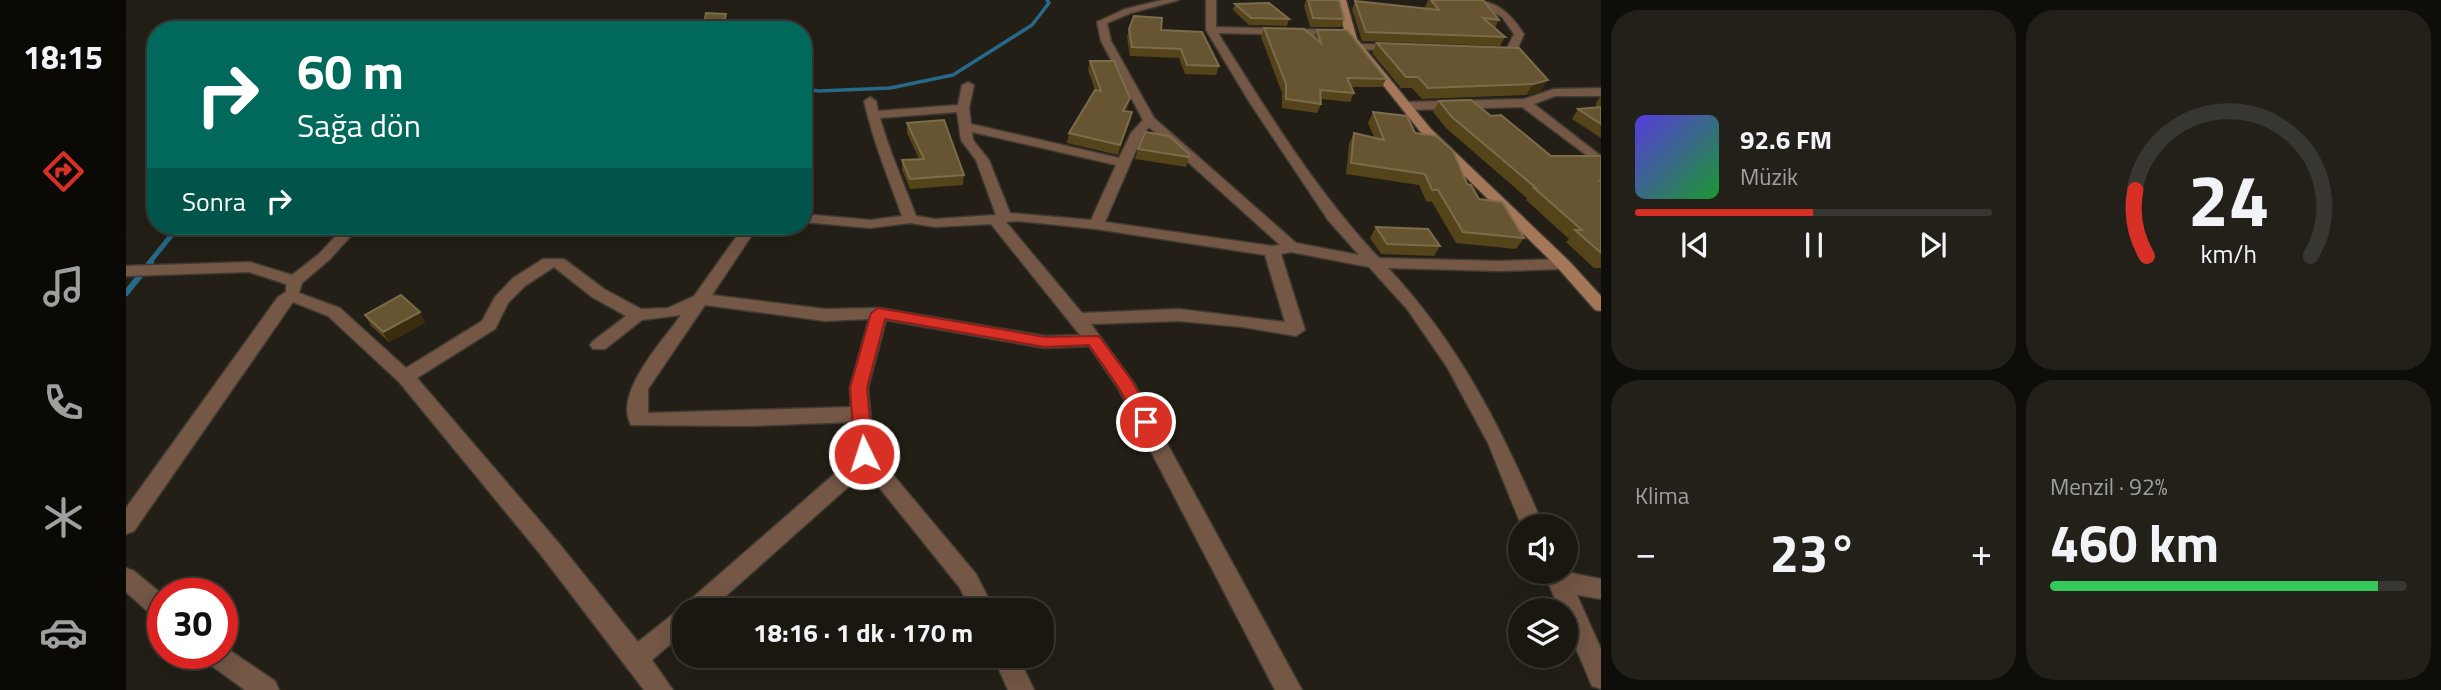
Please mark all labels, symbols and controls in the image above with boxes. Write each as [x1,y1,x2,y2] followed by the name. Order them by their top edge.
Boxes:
[23,33,103,81] text: 18:15
[297,33,404,108] text: 60 m
[182,49,273,140] icon: right
[297,101,421,149] text: Sağa dön
[1740,120,1832,159] text: 92.6 FM
[2188,144,2269,254] text: 24
[39,147,88,196] icon: directions
[1740,159,1798,194] text: Müzik
[182,182,246,221] text: Sonra
[260,182,298,220] icon: right
[1676,226,1714,264] icon: previous
[1795,226,1833,264] icon: pause
[1914,226,1952,264] icon: next
[2200,235,2257,273] text: km/h
[39,262,88,311] icon: music
[39,378,88,427] icon: phone
[1116,392,1176,452] pin
[1127,403,1165,441] icon: arrive
[827,417,901,491] position arrow
[2050,469,2168,504] text: Menzil · 92%
[1635,478,1689,513] text: Klima
[39,493,88,542] icon: climate
[2050,503,2219,582] text: 460 km
[1770,513,1857,592] text: 23°
[1508,514,1578,668] map controls
[1508,514,1578,584] button: sound
[1635,523,1656,581] text: −
[1971,523,1992,581] text: +
[147,578,238,669] speed limit sign: 30
[1508,598,1578,668] button: layers
[39,608,88,657] icon: car
[753,613,973,652] text: 18:16 · 1 dk · 170 m

